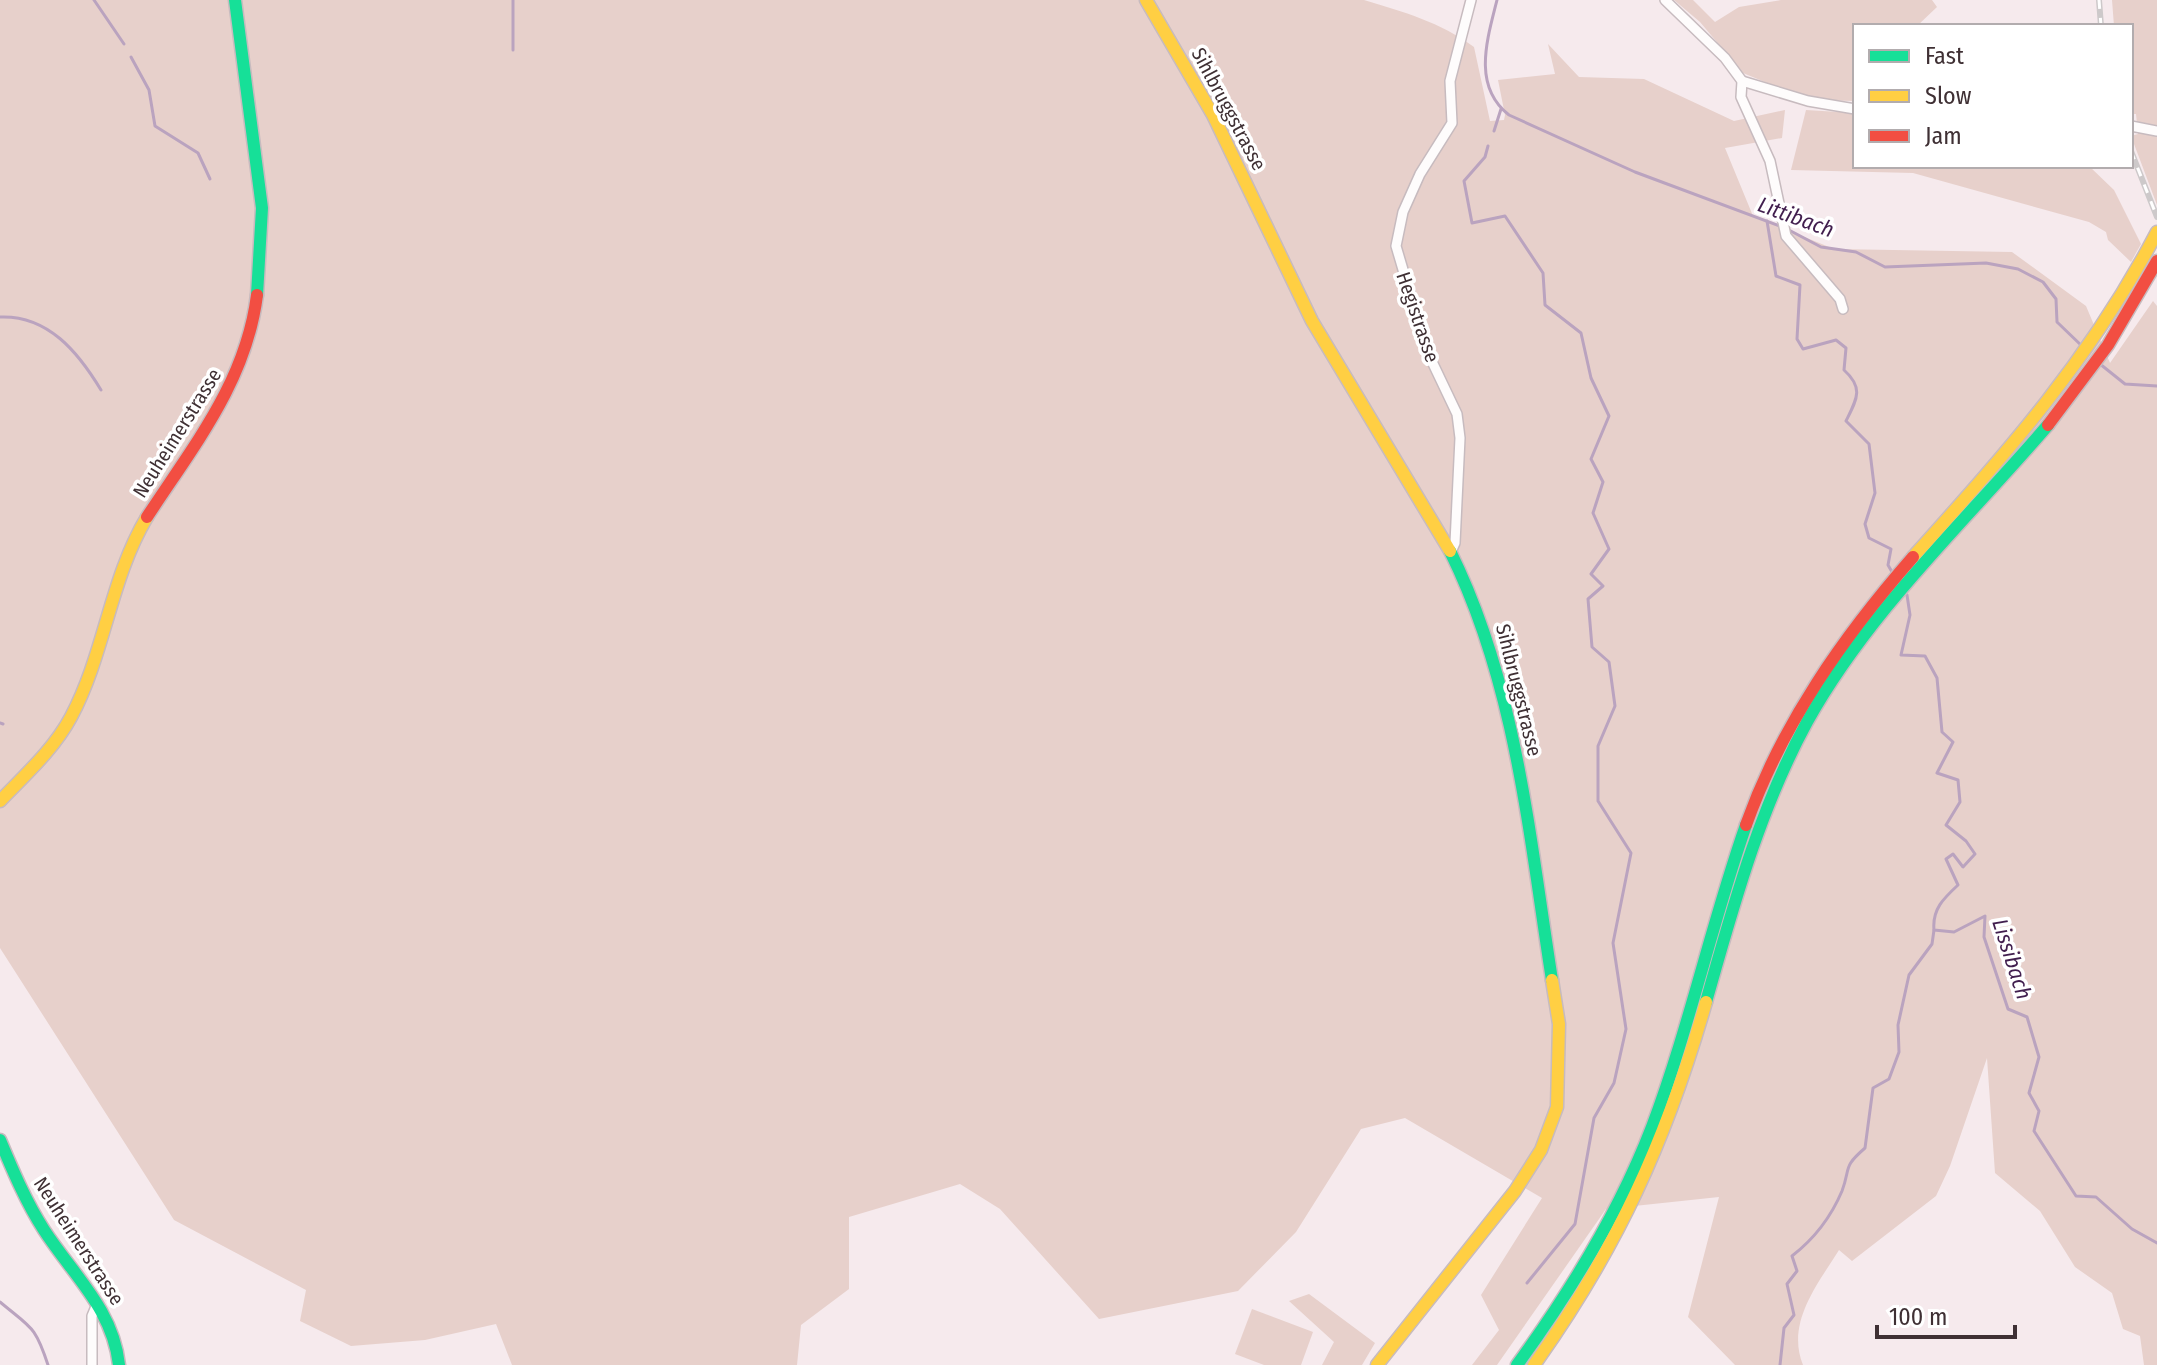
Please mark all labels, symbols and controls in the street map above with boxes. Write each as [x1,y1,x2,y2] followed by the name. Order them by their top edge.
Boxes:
[1853,24,2133,168] legend
[1925,42,1964,70] text: Fast
[1187,44,1271,174] street label: Sihlbruggstrasse
[1925,82,1972,110] text: Slow
[1925,122,1962,150] text: Jam
[1754,191,1838,243] water label: Littibach
[1391,269,1445,365] street label: Hegistrasse
[128,364,226,502] street label: Neuheimerstrasse
[1491,621,1547,759] street label: Sihlbruggstrasse
[1986,915,2038,1003] water label: Lissibach
[29,1173,129,1309] street label: Neuheimerstrasse
[1877,1289,2015,1339] scale bar
[1889,1303,1947,1331] text: 100 m

